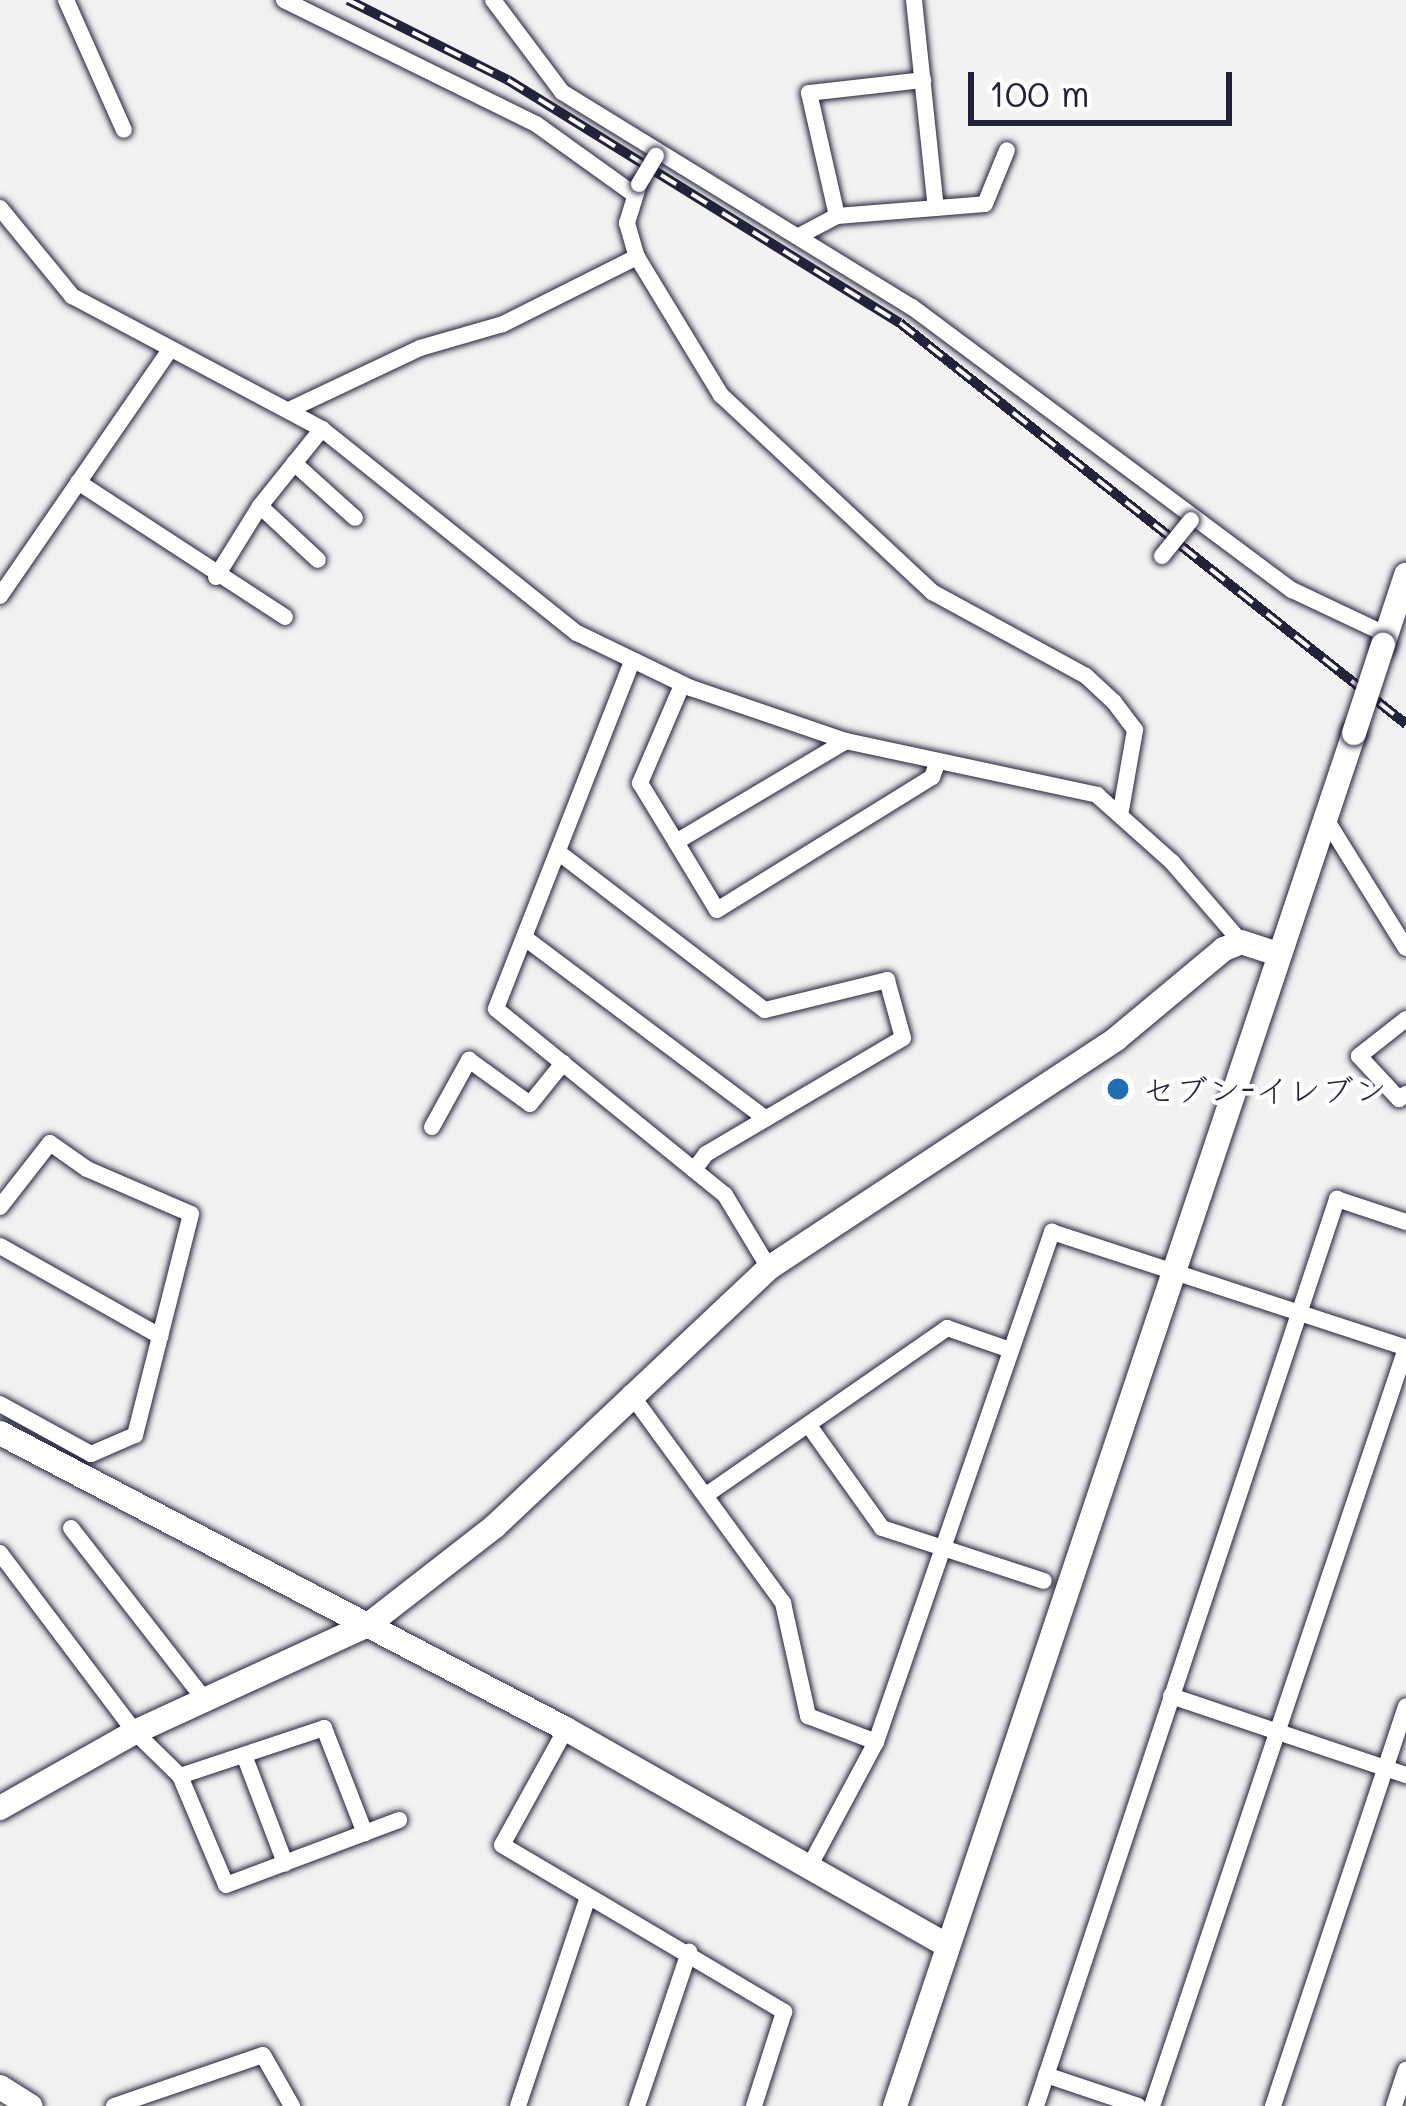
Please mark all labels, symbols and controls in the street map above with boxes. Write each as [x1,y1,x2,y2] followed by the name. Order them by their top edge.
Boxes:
[974,48,1238,122] scale bar
[989,69,1090,116] text: 100 m
[1142,1069,1387,1109] place label: セブン-イレブン
[1105,1076,1131,1102] marker: セブン-イレブン

